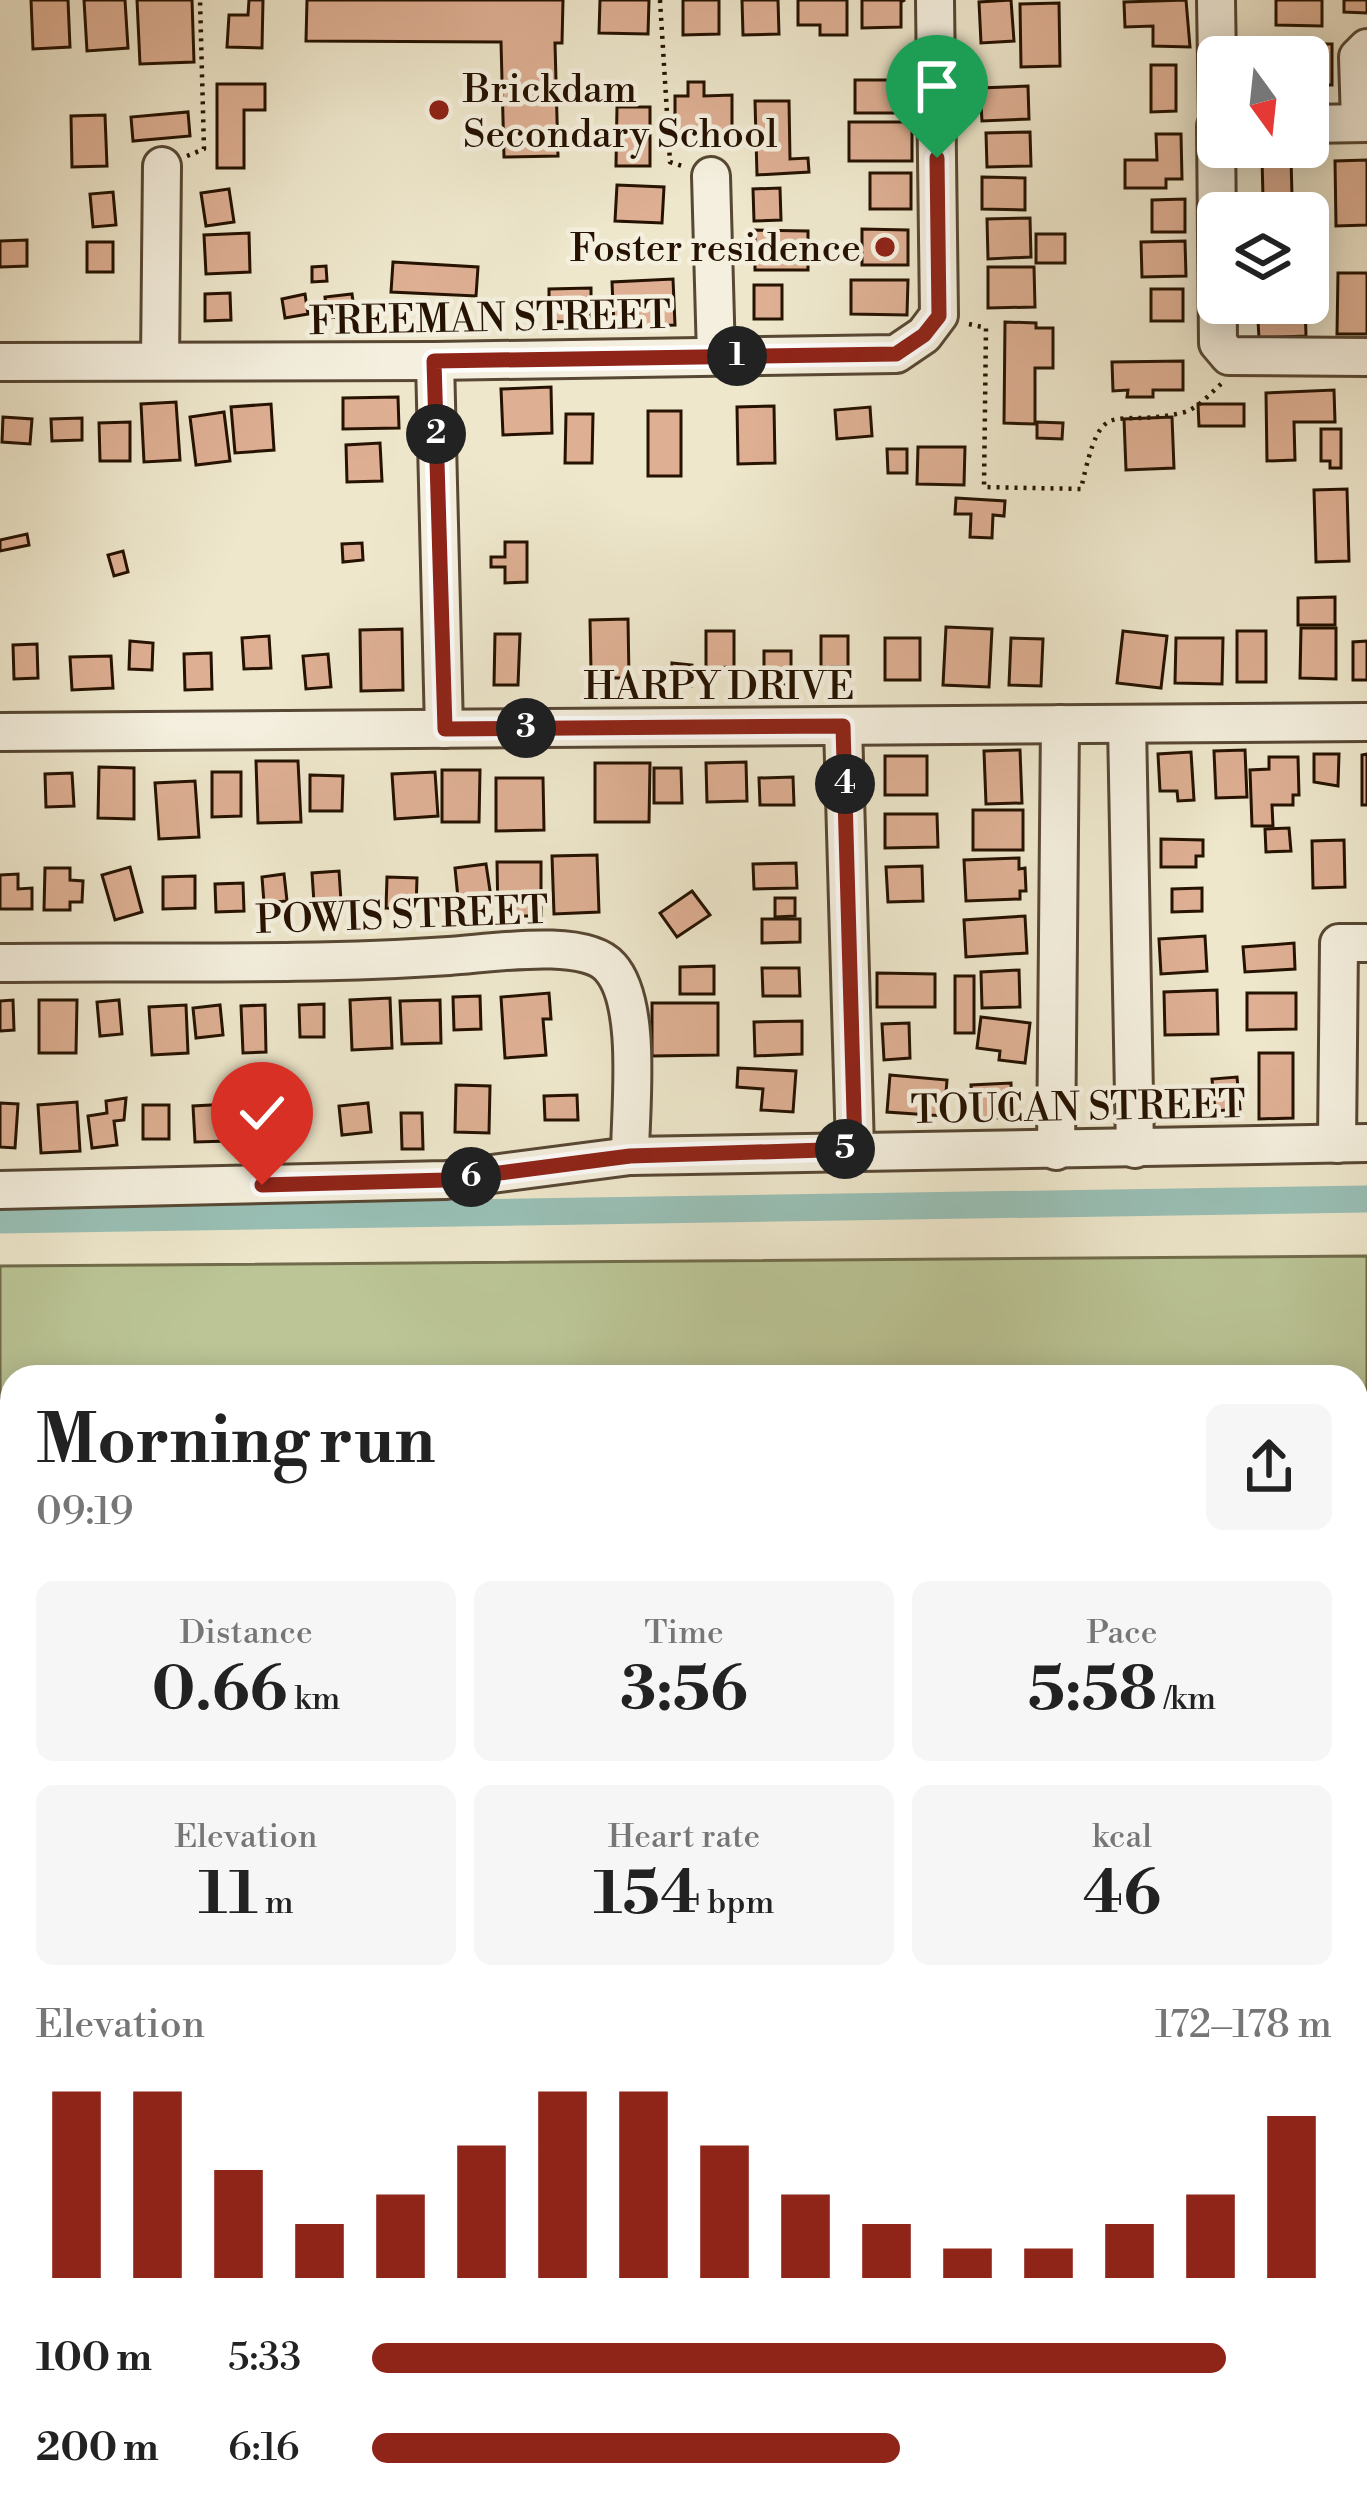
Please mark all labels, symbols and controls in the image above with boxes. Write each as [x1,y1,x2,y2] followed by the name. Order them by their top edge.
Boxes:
[886,35,988,158] pin
[1197,36,1329,168] north arrow
[1197,36,1329,324] map controls
[904,53,970,119] icon: arrive
[462,66,777,160] place label: Brickdam Secondary School
[426,97,452,123] marker: Brickdam Secondary School
[1197,192,1329,324] button: layers
[570,225,861,274] place label: Foster residence
[872,234,898,260] marker: Foster residence
[309,292,671,347] street label: FREEMAN STREET
[707,326,767,386] pin: 1
[729,335,745,376] text: 1
[406,404,466,464] pin: 2
[426,413,446,454] text: 2
[584,663,854,712] street label: HARPY DRIVE
[496,698,556,758] pin: 3
[516,707,536,748] text: 3
[815,754,875,814] pin: 4
[834,763,856,804] text: 4
[255,887,549,946] street label: POWIS STREET
[211,1062,313,1185] pin
[229,1080,295,1146] icon: check
[910,1081,1246,1136] street label: TOUCAN STREET
[815,1119,875,1179] pin: 5
[835,1128,855,1169] text: 5
[441,1147,501,1207] pin: 6
[461,1156,481,1197] text: 6
[36,1401,435,1484] text: Morning run
[1206,1404,1332,1530] button: share
[36,1488,133,1537] text: 09:19
[179,1613,313,1654] text: Distance
[644,1613,724,1654] text: Time
[1087,1613,1157,1654] text: Pace
[152,1654,287,1729] text: 0.66
[620,1654,748,1729] text: 3:56
[1028,1654,1157,1729] text: 5:58
[287,1679,340,1720] text: km
[1157,1679,1216,1720] text: /km
[175,1817,317,1858] text: Elevation
[608,1817,760,1858] text: Heart rate
[1092,1817,1152,1858] text: kcal
[198,1858,258,1933] text: 11
[594,1858,701,1933] text: 154
[1083,1858,1161,1933] text: 46
[258,1883,294,1924] text: m
[701,1883,774,1924] text: bpm
[36,2001,205,2050] text: Elevation
[1155,2001,1332,2050] text: 172–178 m
[36,2334,152,2383] text: 100 m
[228,2334,301,2383] text: 5:33
[36,2424,159,2473] text: 200 m
[228,2424,300,2473] text: 6:16

